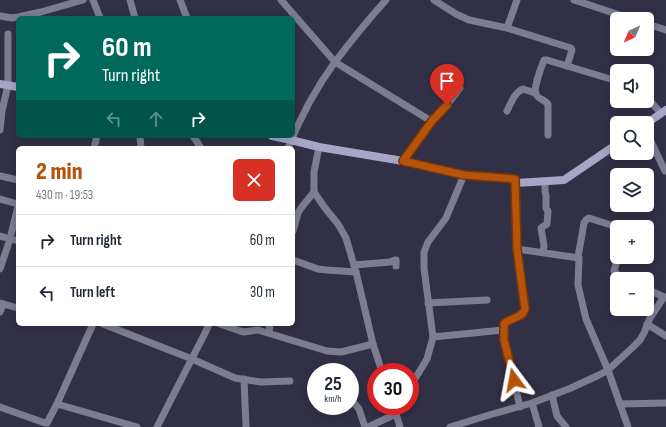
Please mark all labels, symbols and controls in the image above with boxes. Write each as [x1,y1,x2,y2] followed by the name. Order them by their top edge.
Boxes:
[610,12,654,56] north arrow
[610,12,654,316] map controls
[102,31,151,64] text: 60 m
[36,32,88,84] icon: right
[430,64,464,105] pin
[610,64,654,108] button: sound
[102,65,160,86] text: Turn right
[436,70,458,92] icon: arrive
[103,108,125,130] icon: left
[145,108,167,130] icon: ahead
[187,108,209,130] icon: right
[610,116,654,160] button: search
[36,157,83,186] text: 2 min
[233,159,275,201] button: close
[610,168,654,212] button: layers
[36,187,93,203] text: 430 m · 19:53
[610,220,654,264] button: +
[36,230,58,252] icon: right
[70,231,122,250] text: Turn right
[250,231,275,250] text: 60 m
[610,272,654,316] button: −
[36,282,58,304] icon: left
[70,283,115,302] text: Turn left
[250,283,275,302] text: 30 m
[493,359,535,401] position arrow
[367,363,419,415] speed limit sign: 30
[324,372,342,396] text: 25
[324,393,342,405] text: km/h

